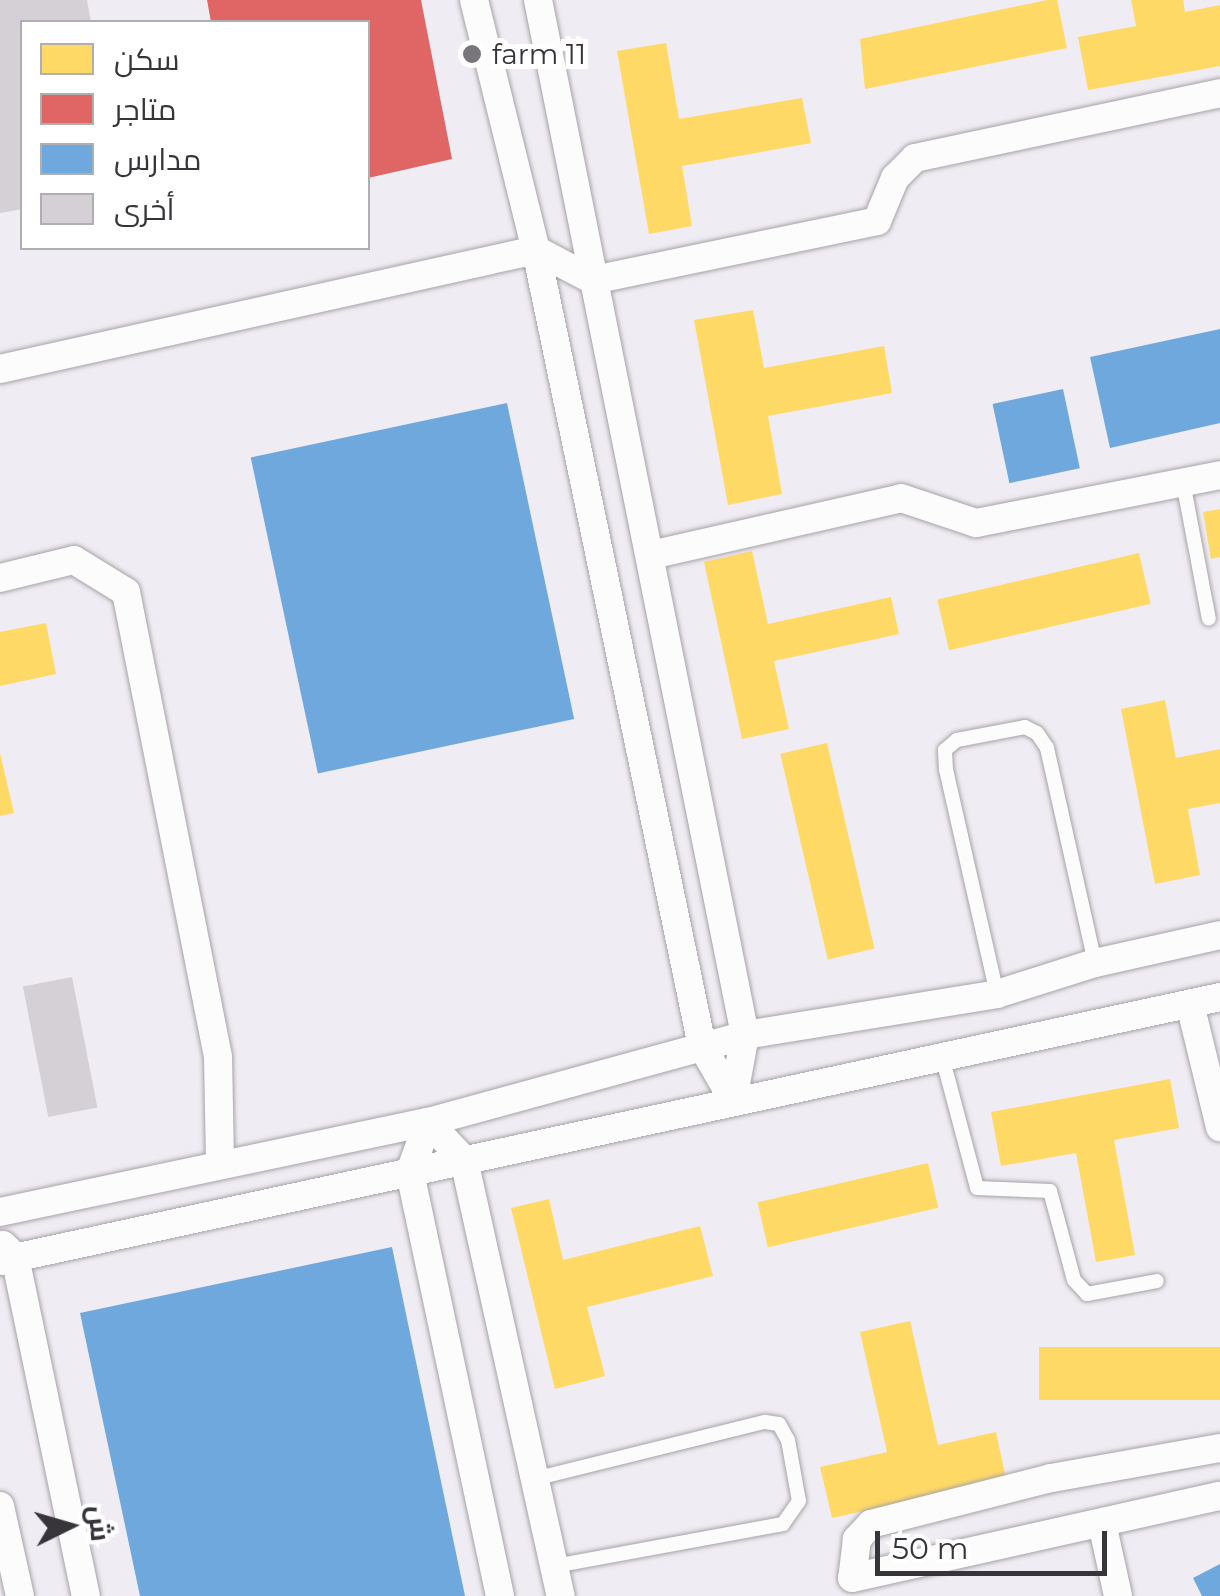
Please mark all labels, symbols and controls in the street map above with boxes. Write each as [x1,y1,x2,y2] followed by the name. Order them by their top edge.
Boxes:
[20,20,370,250] legend
[492,37,586,71] place label: farm 11
[114,41,180,78] text: سكن
[461,43,483,65] marker: farm 11
[114,91,177,128] text: متاجر
[114,141,202,178] text: مدارس
[114,191,175,228] text: أخرى
[20,1476,120,1576] north arrow
[81,1504,118,1543] text: ش
[880,1511,1112,1573] scale bar
[892,1530,969,1567] text: 50 m

